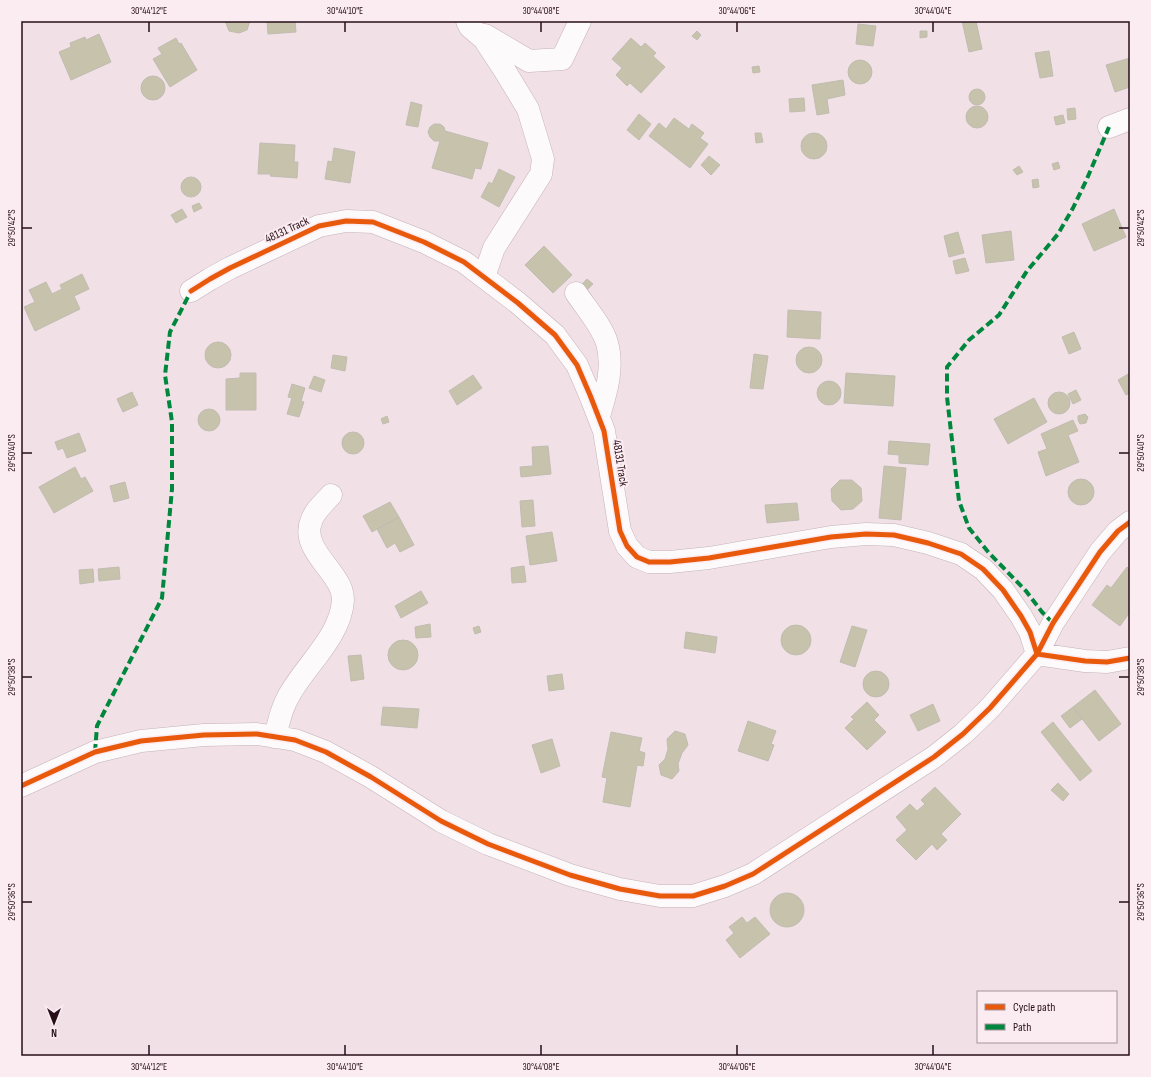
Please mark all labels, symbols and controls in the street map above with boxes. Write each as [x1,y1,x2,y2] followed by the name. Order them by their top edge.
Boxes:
[131,5,167,17] text: 30°44'12"E
[327,5,363,17] text: 30°44'10"E
[522,5,560,17] text: 30°44'08"E
[718,5,756,17] text: 30°44'06"E
[914,5,952,17] text: 30°44'04"E
[6,209,18,247] text: 29°50'42"S
[1135,209,1147,247] text: 29°50'42"S
[263,213,312,247] street label: 48131 Track
[6,434,18,472] text: 29°50'40"S
[1135,434,1147,472] text: 29°50'40"S
[609,439,631,488] street label: 48131 Track
[6,658,18,696] text: 29°50'38"S
[1135,658,1147,696] text: 29°50'38"S
[6,883,18,921] text: 29°50'36"S
[1135,883,1147,921] text: 29°50'36"S
[977,991,1117,1043] legend
[1013,1000,1055,1015] text: Cycle path
[34,1003,74,1043] north arrow
[1013,1020,1031,1035] text: Path
[51,1026,57,1039] text: N
[131,1061,167,1073] text: 30°44'12"E
[327,1061,363,1073] text: 30°44'10"E
[522,1061,560,1073] text: 30°44'08"E
[718,1061,756,1073] text: 30°44'06"E
[914,1061,952,1073] text: 30°44'04"E

